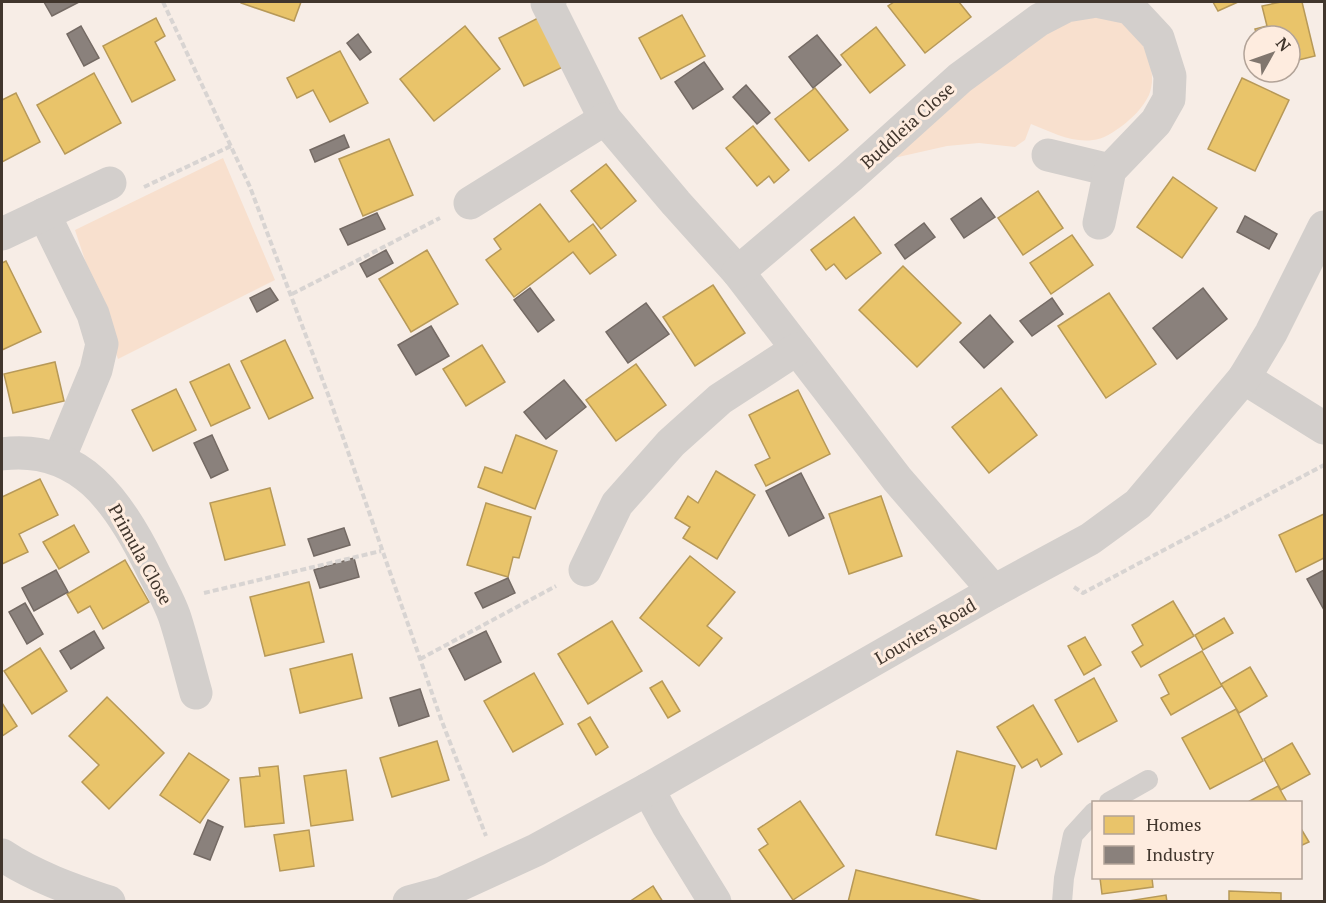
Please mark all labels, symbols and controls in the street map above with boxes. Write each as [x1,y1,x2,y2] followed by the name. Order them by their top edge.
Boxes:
[1242,24,1302,84] north arrow
[1271,33,1296,56] text: N
[855,76,959,174] street label: Buddleia Close
[103,499,179,609] street label: Primula Close
[870,592,980,670] street label: Louviers Road
[1092,801,1302,879] legend
[1146,812,1201,836] text: Homes
[1146,842,1215,866] text: Industry

